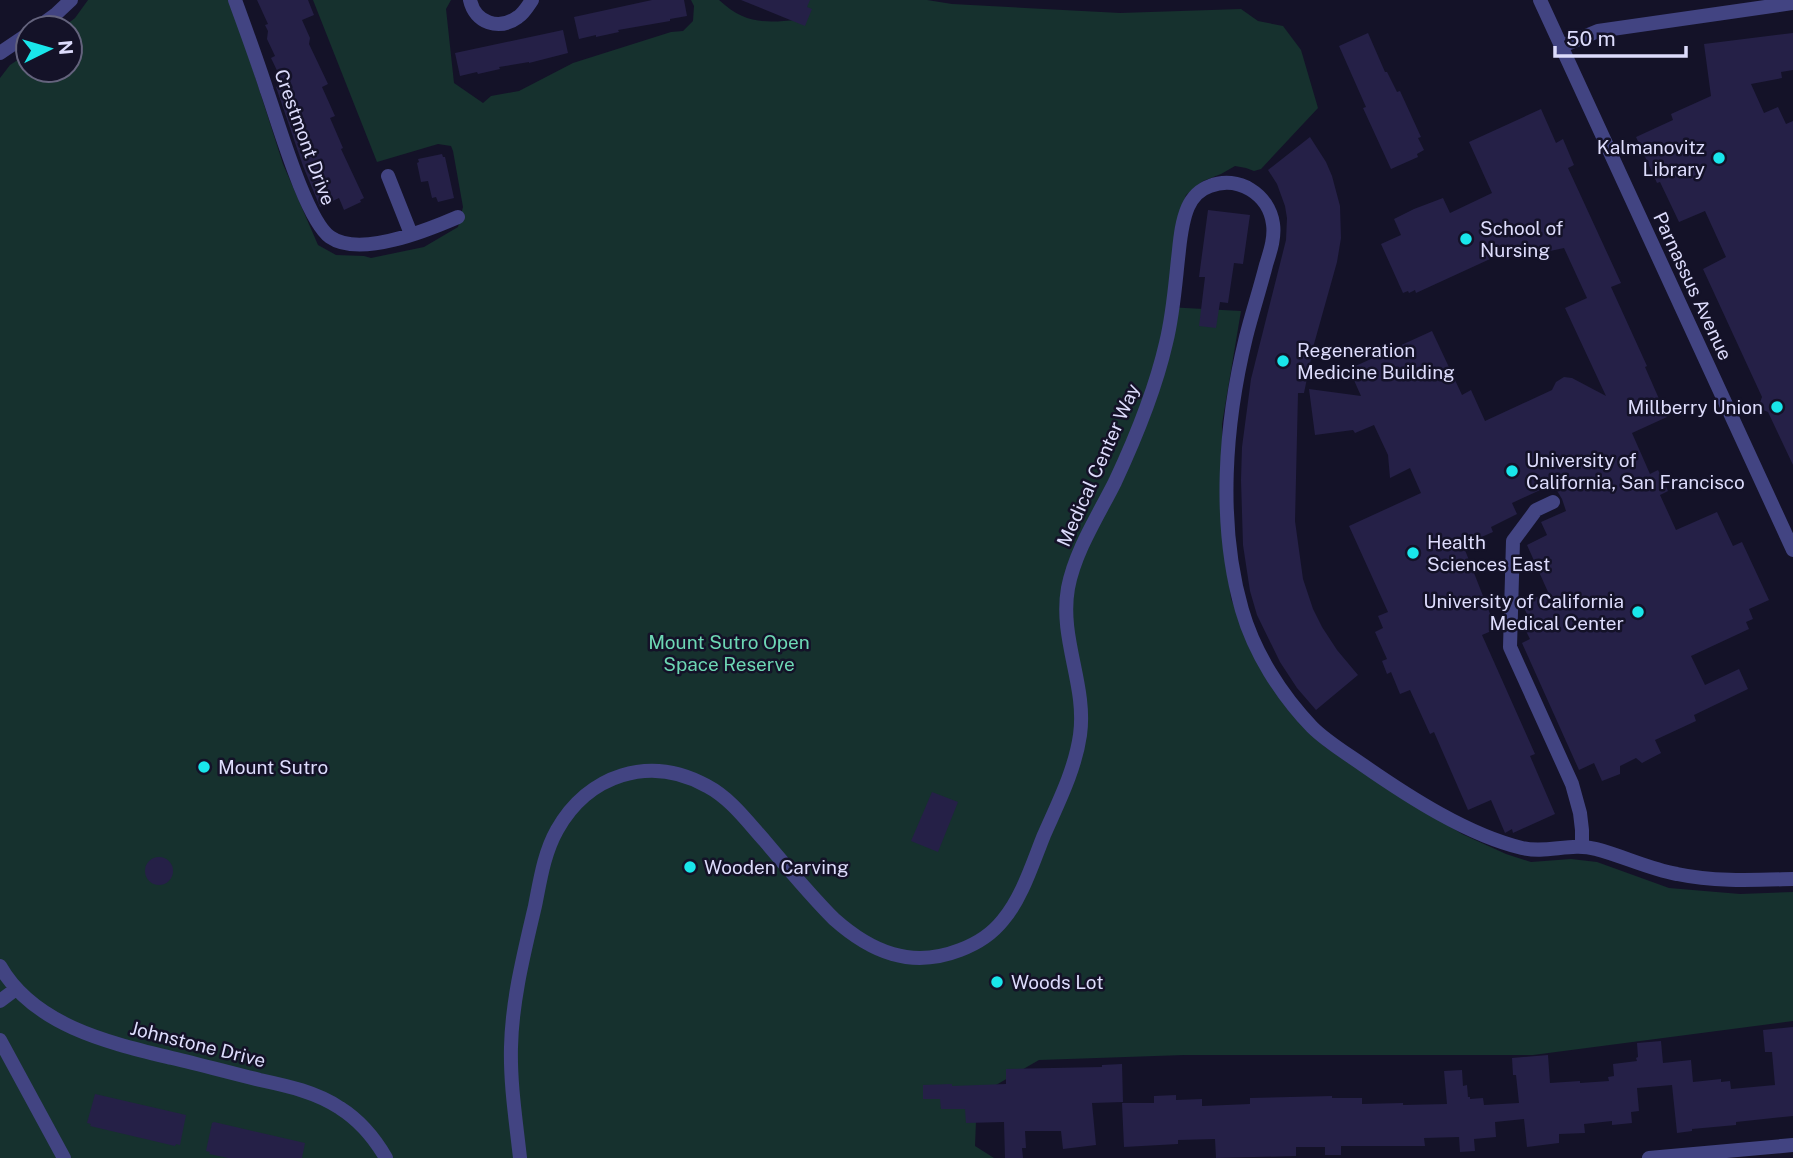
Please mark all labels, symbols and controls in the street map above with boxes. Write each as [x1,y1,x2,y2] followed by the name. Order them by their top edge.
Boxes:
[14,14,84,84] north arrow
[1555,14,1686,58] scale bar
[1566,26,1616,51] text: 50 m
[54,39,78,56] text: N
[270,66,340,208] street label: Crestmont Drive
[1597,136,1705,180] place label: Kalmanovitz Library
[1711,150,1727,166] marker: Kalmanovitz Library
[1649,208,1737,364] street label: Parnassus Avenue
[1480,217,1563,261] place label: School of Nursing
[1458,231,1474,247] marker: School of Nursing
[1297,339,1455,383] place label: Regeneration Medicine Building
[1275,353,1291,369] marker: Regeneration Medicine Building
[1052,380,1144,550] street label: Medical Center Way
[1628,396,1763,418] place label: Millberry Union
[1769,399,1785,415] marker: Millberry Union
[1526,449,1745,493] place label: University of California, San Francisco
[1504,463,1520,479] marker: University of California, San Francisco
[1427,531,1550,575] place label: Health Sciences East
[1405,545,1421,561] marker: Health Sciences East
[1423,590,1624,634] place label: University of California Medical Center
[1630,604,1646,620] marker: University of California Medical Center
[648,631,810,675] park label: Mount Sutro Open Space Reserve
[218,756,328,778] place label: Mount Sutro
[196,759,212,775] marker: Mount Sutro
[704,856,849,878] place label: Wooden Carving
[682,859,698,875] marker: Wooden Carving
[1011,971,1104,993] place label: Woods Lot
[989,974,1005,990] marker: Woods Lot
[128,1017,268,1071] street label: Johnstone Drive

